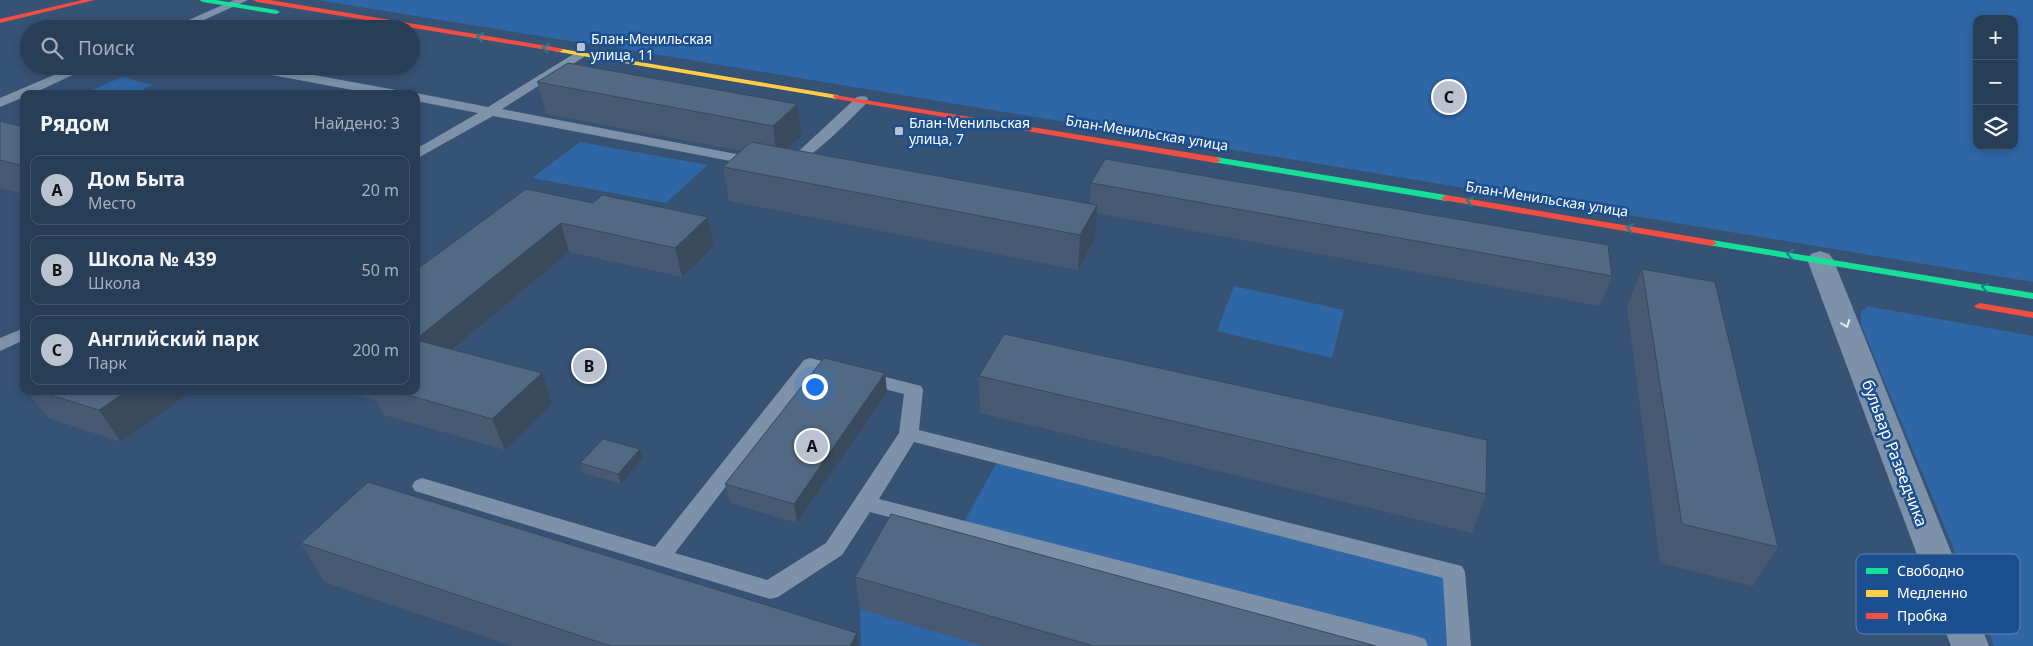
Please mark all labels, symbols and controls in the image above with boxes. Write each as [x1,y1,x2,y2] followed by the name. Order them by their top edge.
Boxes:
[1973,15,2018,150] map controls
[1973,15,2018,60] button: +
[20,20,420,75] search box
[591,29,712,64] place label: Блан-Менильская улица, 11
[475,32,483,43] one-way arrow
[38,34,66,62] icon: search
[78,35,134,61] text: Поиск
[575,41,587,53] marker: Блан-Менильская улица, 11
[541,43,549,54] one-way arrow
[1973,60,2018,105] button: −
[1433,78,1465,116] pin: C
[1973,105,2018,150] button: layers
[40,109,110,137] text: Рядом
[1064,110,1230,155] street label: Блан-Менильская улица
[314,112,400,134] text: Найдено: 3
[909,113,1030,148] place label: Блан-Менильская улица, 7
[893,125,905,137] marker: Блан-Менильская улица, 7
[88,166,185,192] text: Дом Быта
[1464,176,1630,221] street label: Блан-Менильская улица
[51,179,63,201] text: A
[362,179,399,201] text: 20 m
[88,192,136,214] text: Место
[1465,197,1474,207] one-way arrow
[1626,223,1634,233] one-way arrow
[88,246,217,272] text: Школа № 439
[1786,250,1795,260] one-way arrow
[52,259,62,281] text: B
[362,259,399,281] text: 50 m
[88,272,141,294] text: Школа
[1981,283,1989,293] one-way arrow
[1840,319,1850,328] one-way arrow
[88,326,259,352] text: Английский парк
[52,339,62,361] text: C
[352,339,399,361] text: 200 m
[573,347,605,385] pin: B
[88,352,127,374] text: Парк
[802,374,828,400] your location
[1857,376,1933,530] street label: бульвар Разведчика
[796,427,828,465] pin: A
[1856,554,2020,634] legend
[1897,561,1964,580] text: Свободно
[1897,583,1968,602] text: Медленно
[1897,606,1947,625] text: Пробка

